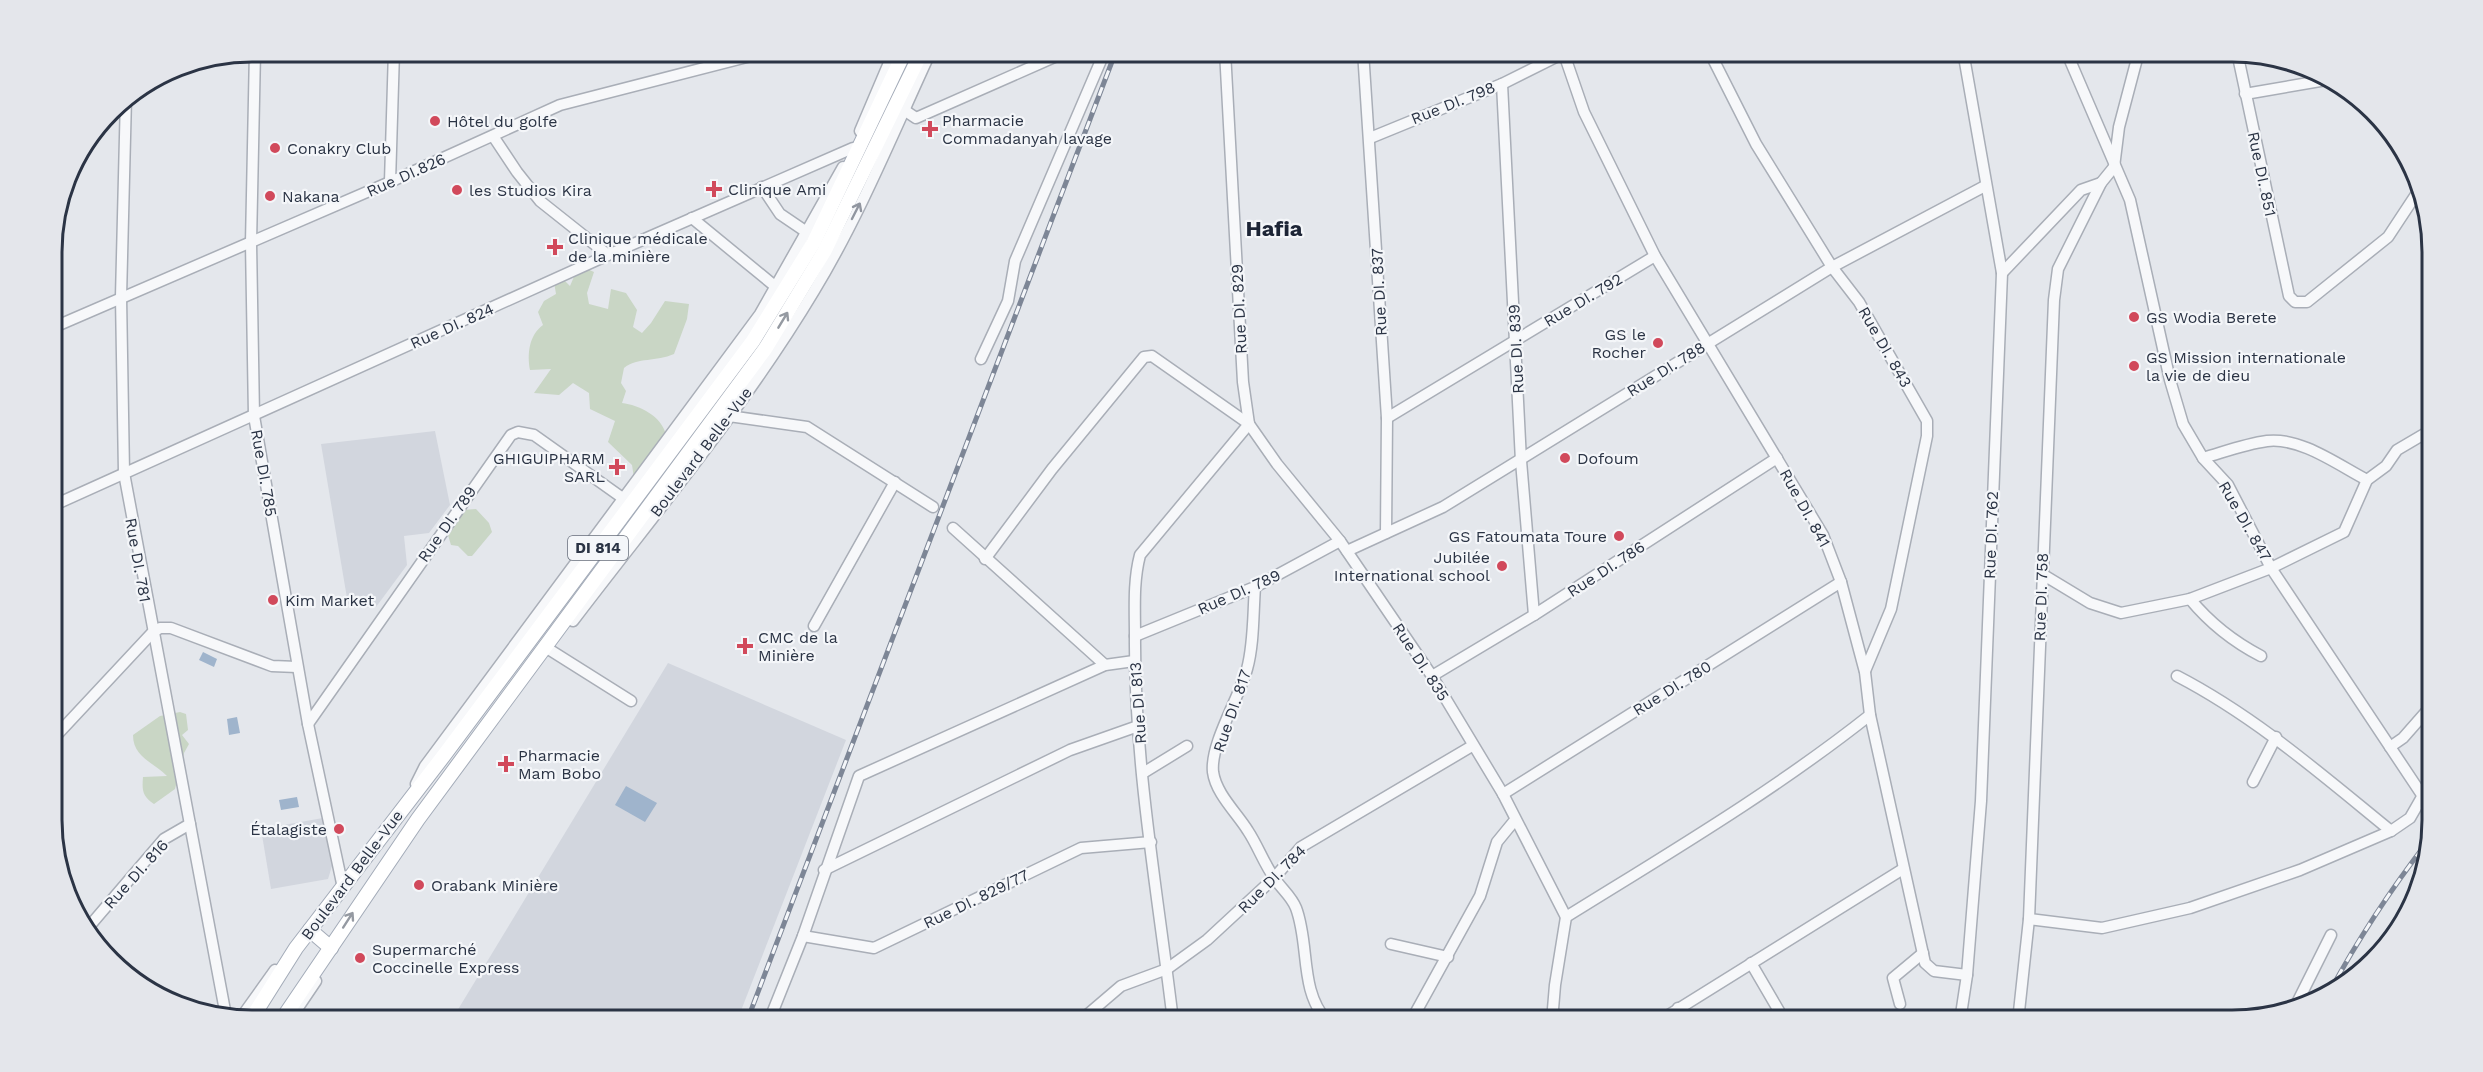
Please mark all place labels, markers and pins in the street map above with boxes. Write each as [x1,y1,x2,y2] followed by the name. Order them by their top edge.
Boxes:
[942,111,1112,148] place label: Pharmacie Commadanyah lavage
[447,112,557,131] place label: Hôtel du golfe
[428,114,442,128] marker: Hôtel du golfe
[923,122,937,136] marker: Pharmacie Commadanyah lavage
[287,139,391,158] place label: Conakry Club
[268,141,282,155] marker: Conakry Club
[705,180,723,198] marker: Clinique Ami
[728,180,826,199] place label: Clinique Ami
[469,181,592,200] place label: les Studios Kira
[450,183,464,197] marker: les Studios Kira
[282,187,340,206] place label: Nakana
[263,189,277,203] marker: Nakana
[568,229,708,266] place label: Clinique médicale de la minière
[546,238,564,256] marker: Clinique médicale de la minière
[2146,308,2277,327] place label: GS Wodia Berete
[2127,310,2141,324] marker: GS Wodia Berete
[1591,325,1646,362] place label: GS le Rocher
[1651,336,1665,350] marker: GS le Rocher
[2146,348,2346,385] place label: GS Mission internationale la vie de dieu
[2127,359,2141,373] marker: GS Mission internationale la vie de dieu
[493,449,605,486] place label: GHIGUIPHARM SARL
[1577,449,1639,468] place label: Dofoum
[1558,451,1572,465] marker: Dofoum
[610,460,624,474] marker: GHIGUIPHARM SARL
[1449,527,1607,546] place label: GS Fatoumata Toure
[1612,529,1626,543] marker: GS Fatoumata Toure
[1334,548,1490,585] place label: Jubilée International school
[1495,559,1509,573] marker: Jubilée International school
[285,591,374,610] place label: Kim Market
[266,593,280,607] marker: Kim Market
[758,628,838,665] place label: CMC de la Minière
[736,637,754,655] marker: CMC de la Minière
[518,746,601,783] place label: Pharmacie Mam Bobo
[499,757,513,771] marker: Pharmacie Mam Bobo
[250,820,327,839] place label: Étalagiste
[332,822,346,836] marker: Étalagiste
[431,876,558,895] place label: Orabank Minière
[412,878,426,892] marker: Orabank Minière
[372,940,520,977] place label: Supermarché Coccinelle Express
[353,951,367,965] marker: Supermarché Coccinelle Express

